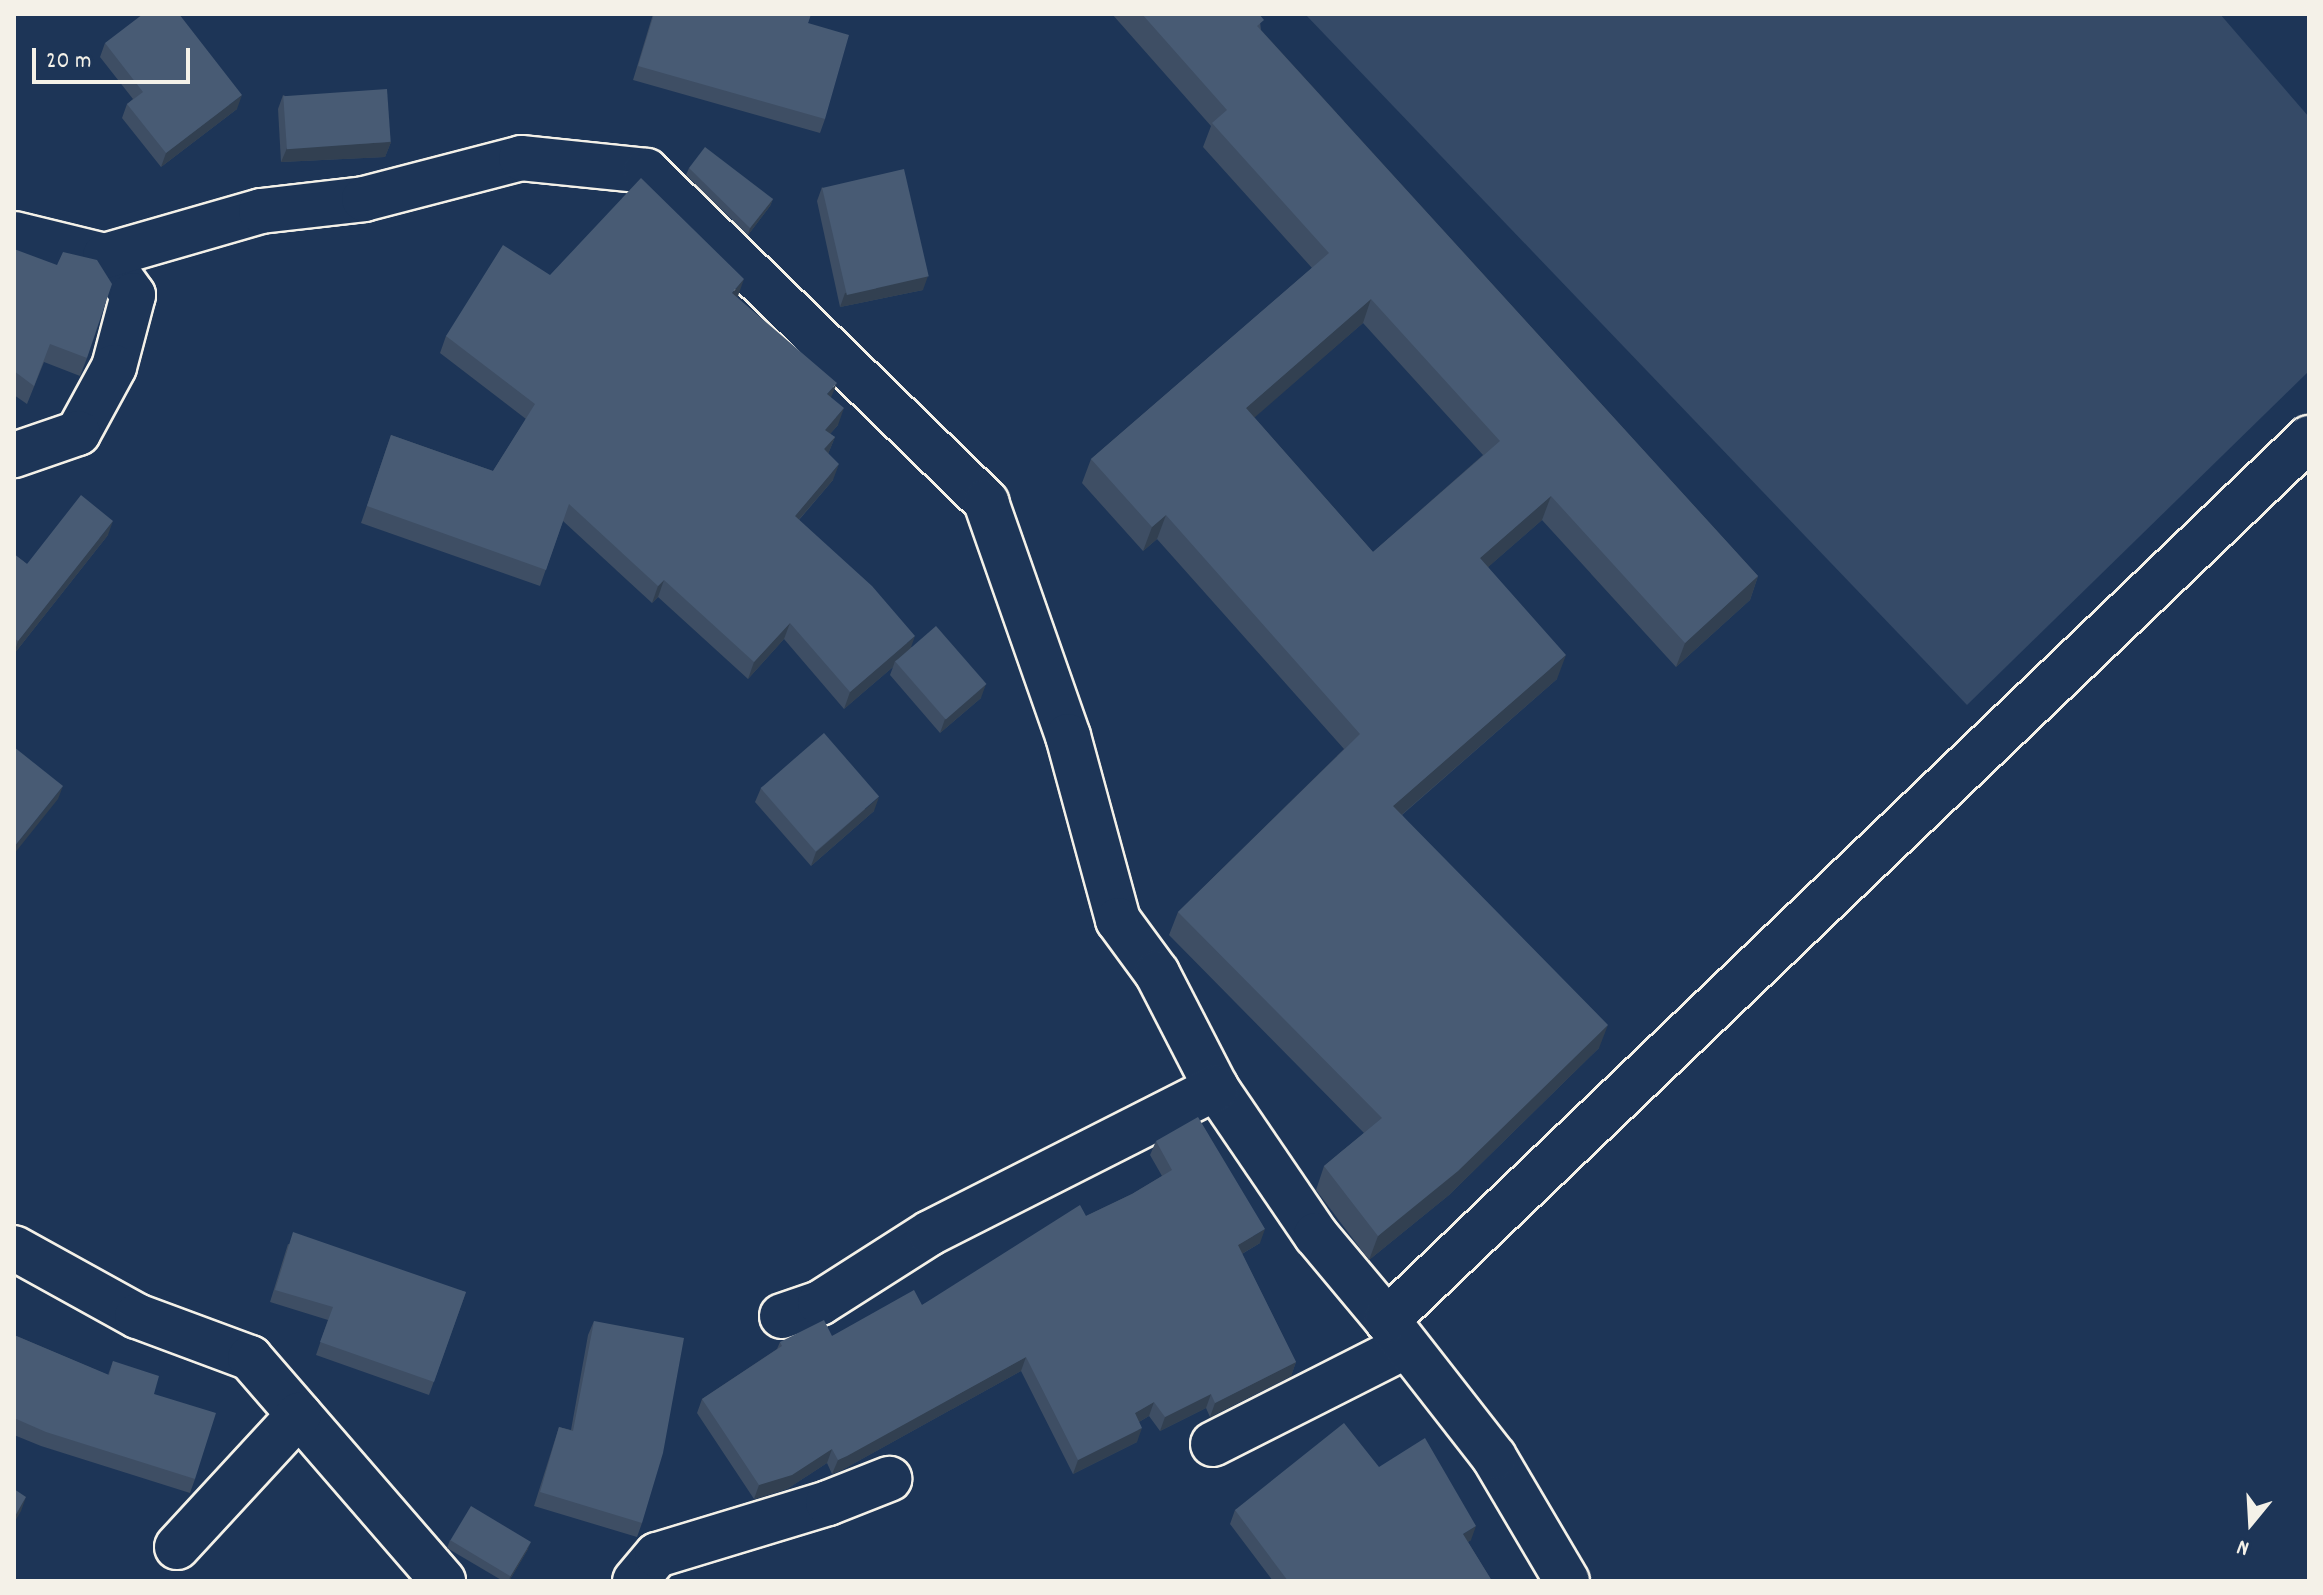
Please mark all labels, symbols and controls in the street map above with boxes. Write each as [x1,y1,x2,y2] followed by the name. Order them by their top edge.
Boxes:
[36,32,194,82] scale bar
[46,45,92,79] text: 20 m
[2211,1483,2291,1563] north arrow
[2233,1530,2253,1563] text: N

